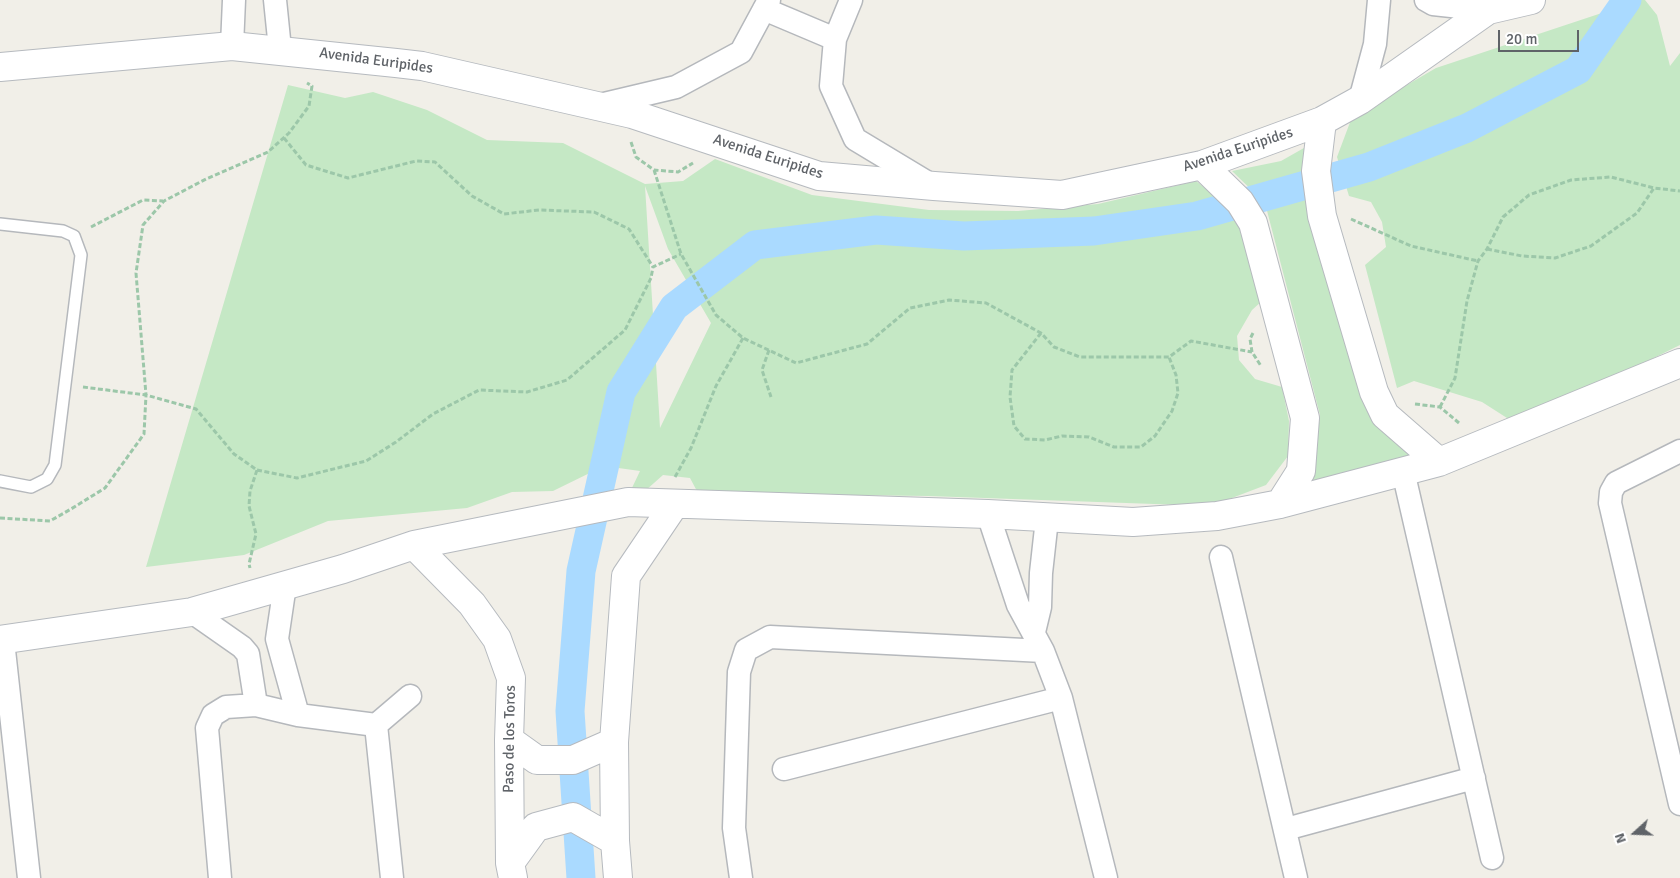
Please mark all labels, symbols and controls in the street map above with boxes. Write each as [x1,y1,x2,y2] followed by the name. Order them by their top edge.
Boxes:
[1500,20,1581,52] scale bar
[1506,30,1537,48] text: 20 m
[318,44,434,78] street label: Avenida Euripides
[1181,124,1295,176] street label: Avenida Euripides
[711,131,825,183] street label: Avenida Euripides
[500,685,520,793] street label: Paso de los Toros
[1610,808,1660,858] north arrow
[1611,831,1630,846] text: N

